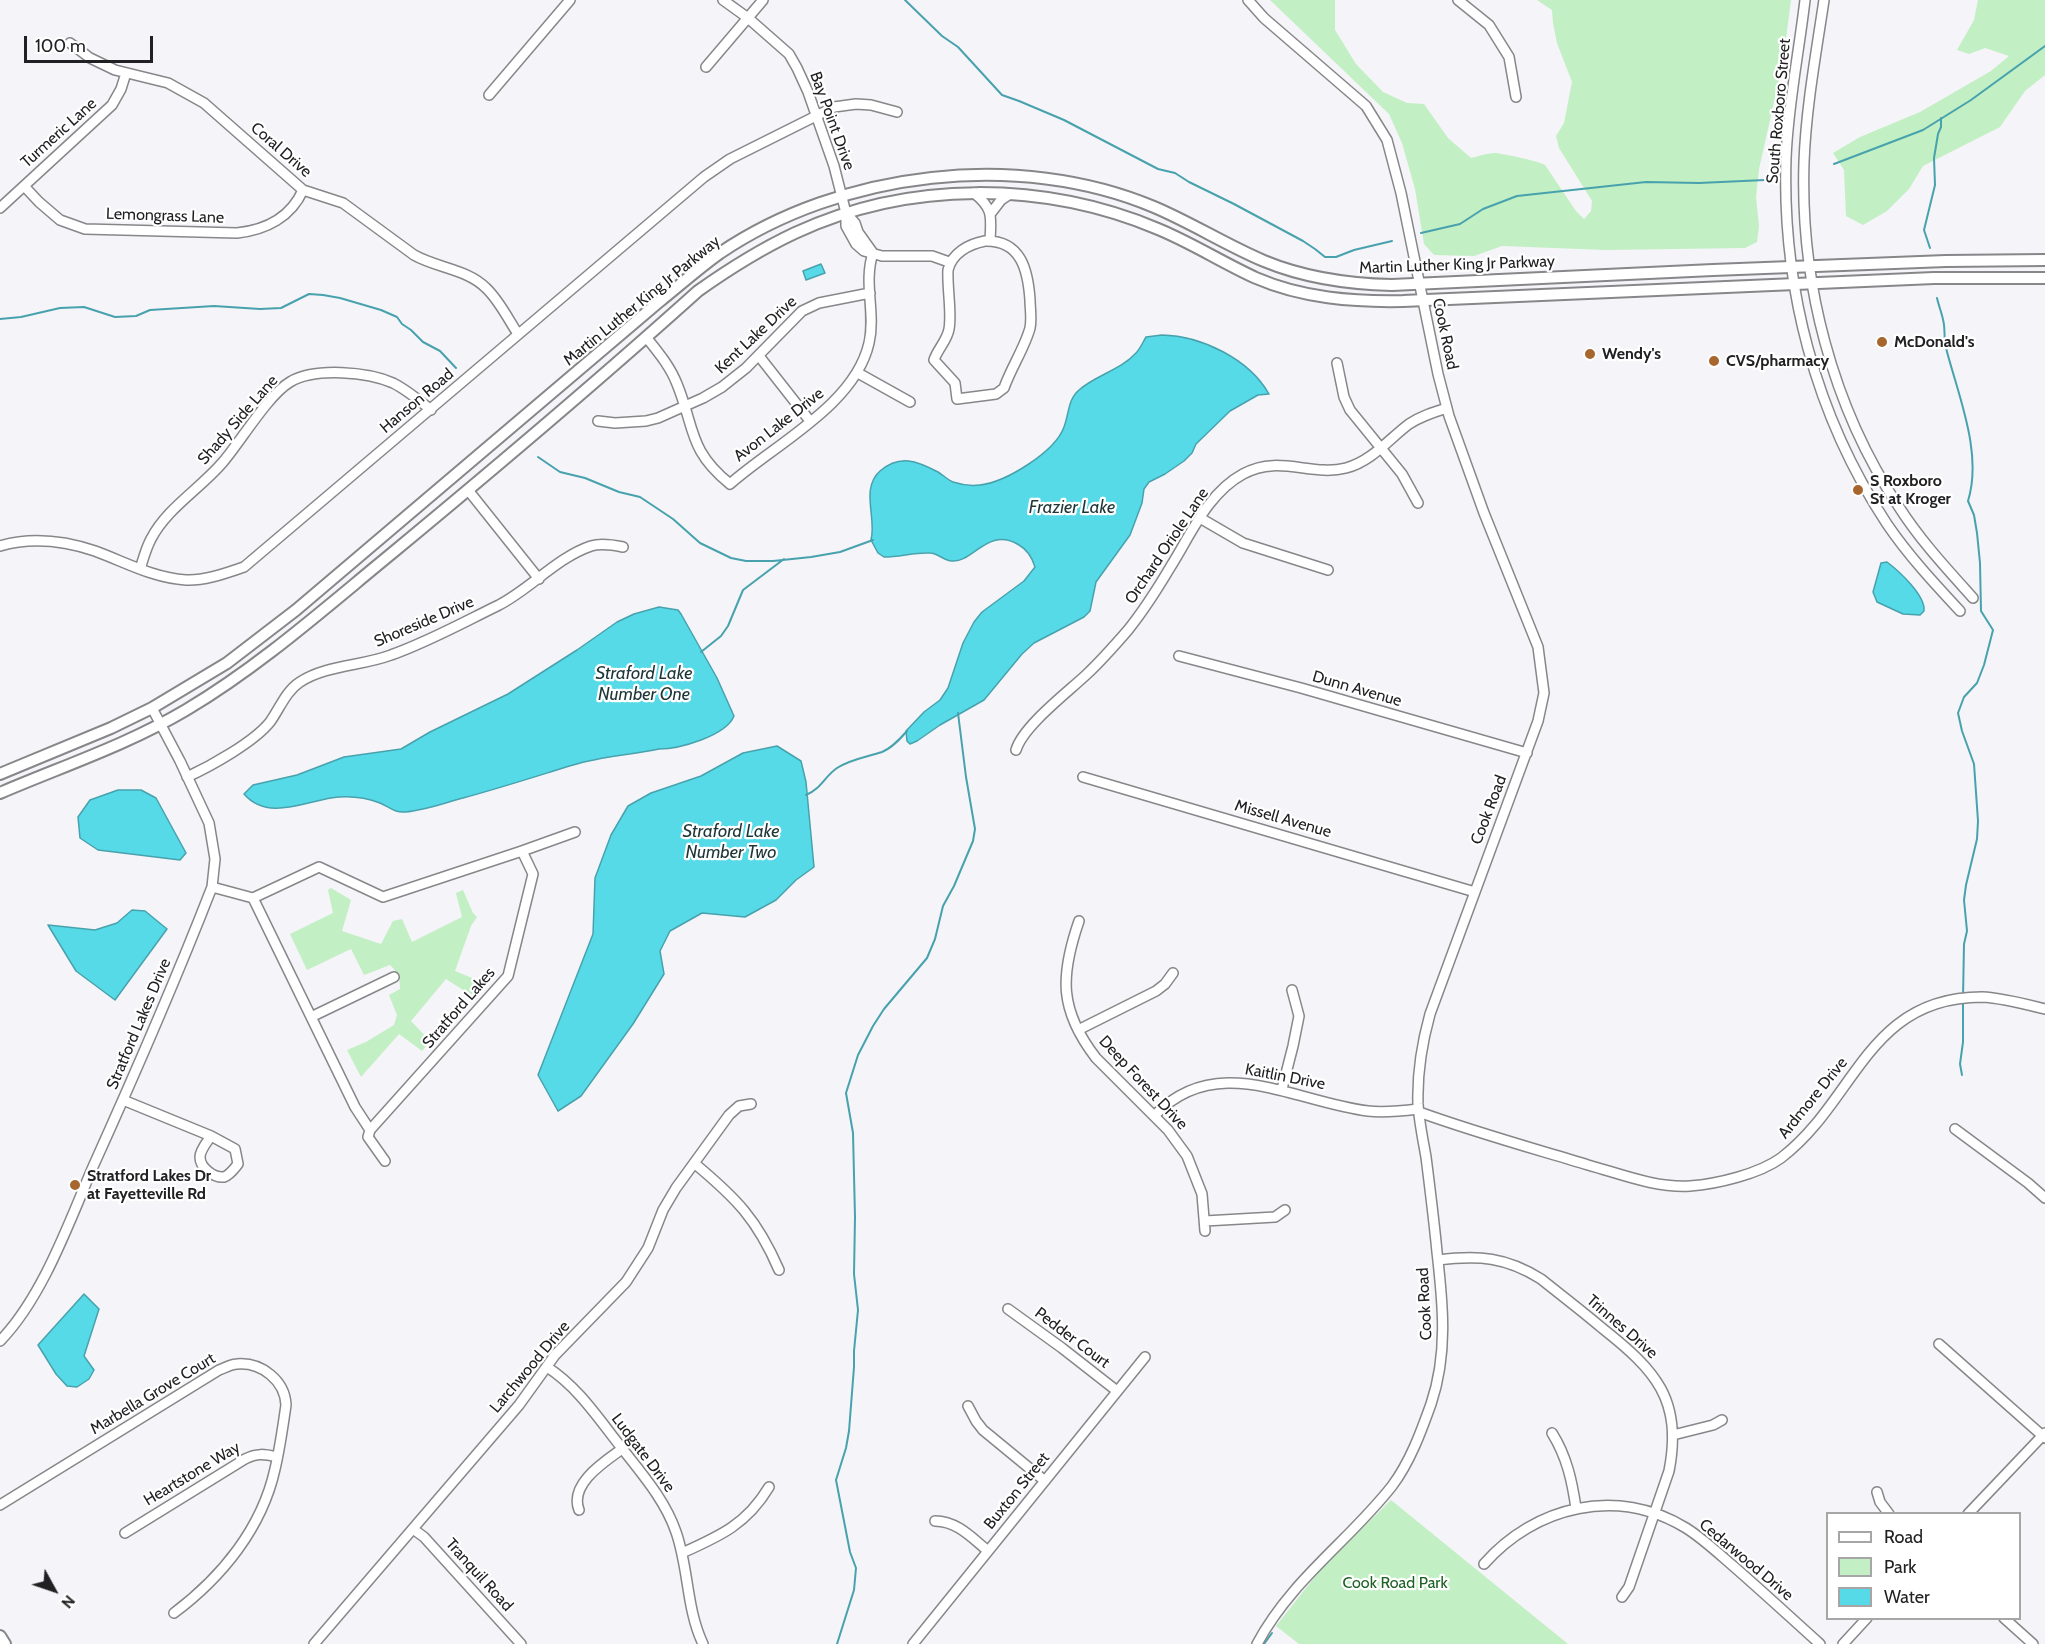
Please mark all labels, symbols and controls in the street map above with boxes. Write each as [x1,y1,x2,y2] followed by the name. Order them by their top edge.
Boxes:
[27,24,156,62] scale bar
[35,35,86,57] text: 100 m
[1763,38,1795,184] street label: South Roxboro Street
[805,69,859,173] street label: Bay Point Drive
[17,94,101,172] street label: Turmeric Lane
[247,118,315,182] street label: Coral Drive
[106,204,224,228] street label: Lemongrass Lane
[560,232,724,370] street label: Martin Luther King Jr Parkway
[1359,252,1555,278] street label: Martin Luther King Jr Parkway
[711,292,801,378] street label: Kent Lake Drive
[1428,296,1462,372] street label: Cook Road
[1894,332,1974,352] place label: McDonald's
[1875,335,1889,349] marker: McDonald's
[1602,344,1661,364] place label: Wendy's
[1583,347,1597,361] marker: Wendy's
[1726,351,1829,371] place label: CVS/pharmacy
[1707,354,1721,368] marker: CVS/pharmacy
[376,365,458,437] street label: Hanson Road
[194,371,282,469] street label: Shady Side Lane
[730,384,828,466] street label: Avon Lake Drive
[1870,471,1951,509] place label: S Roxboro St at Kroger
[1851,483,1865,497] marker: S Roxboro St at Kroger
[1121,484,1213,608] street label: Orchard Oriole Lane
[1029,497,1115,519] water label: Frazier Lake
[371,592,477,652] street label: Shoreside Drive
[596,663,692,706] water label: Straford Lake Number One
[1310,667,1404,711] street label: Dunn Avenue
[1467,773,1511,847] street label: Cook Road
[1233,796,1333,842] street label: Missell Avenue
[683,821,779,864] water label: Straford Lake Number Two
[103,956,175,1092] street label: Stratford Lakes Drive
[419,964,499,1052] street label: Stratford Lakes
[1095,1032,1191,1134] street label: Deep Forest Drive
[1774,1054,1852,1142] street label: Ardmore Drive
[1243,1060,1327,1094] street label: Kaitlin Drive
[87,1166,211,1204] place label: Stratford Lakes Dr at Fayetteville Rd
[68,1178,82,1192] marker: Stratford Lakes Dr at Fayetteville Rd
[1414,1267,1436,1341] street label: Cook Road
[1583,1291,1661,1363] street label: Trinnes Drive
[1031,1304,1113,1372] street label: Pedder Court
[486,1317,574,1417] street label: Larchwood Drive
[87,1349,219,1439] street label: Marbella Grove Court
[607,1410,679,1496] street label: Ludgate Drive
[140,1438,244,1510] street label: Heartstone Way
[980,1449,1054,1533] street label: Buxton Street
[1826,1512,2021,1620] legend
[1695,1515,1797,1605] street label: Cedarwood Drive
[1884,1526,1923,1548] text: Road
[441,1535,517,1615] street label: Tranquil Road
[1884,1556,1916,1578] text: Park
[24,1560,84,1620] north arrow
[1342,1573,1448,1593] park label: Cook Road Park
[1884,1586,1930,1608] text: Water
[57,1591,79,1612] text: N

